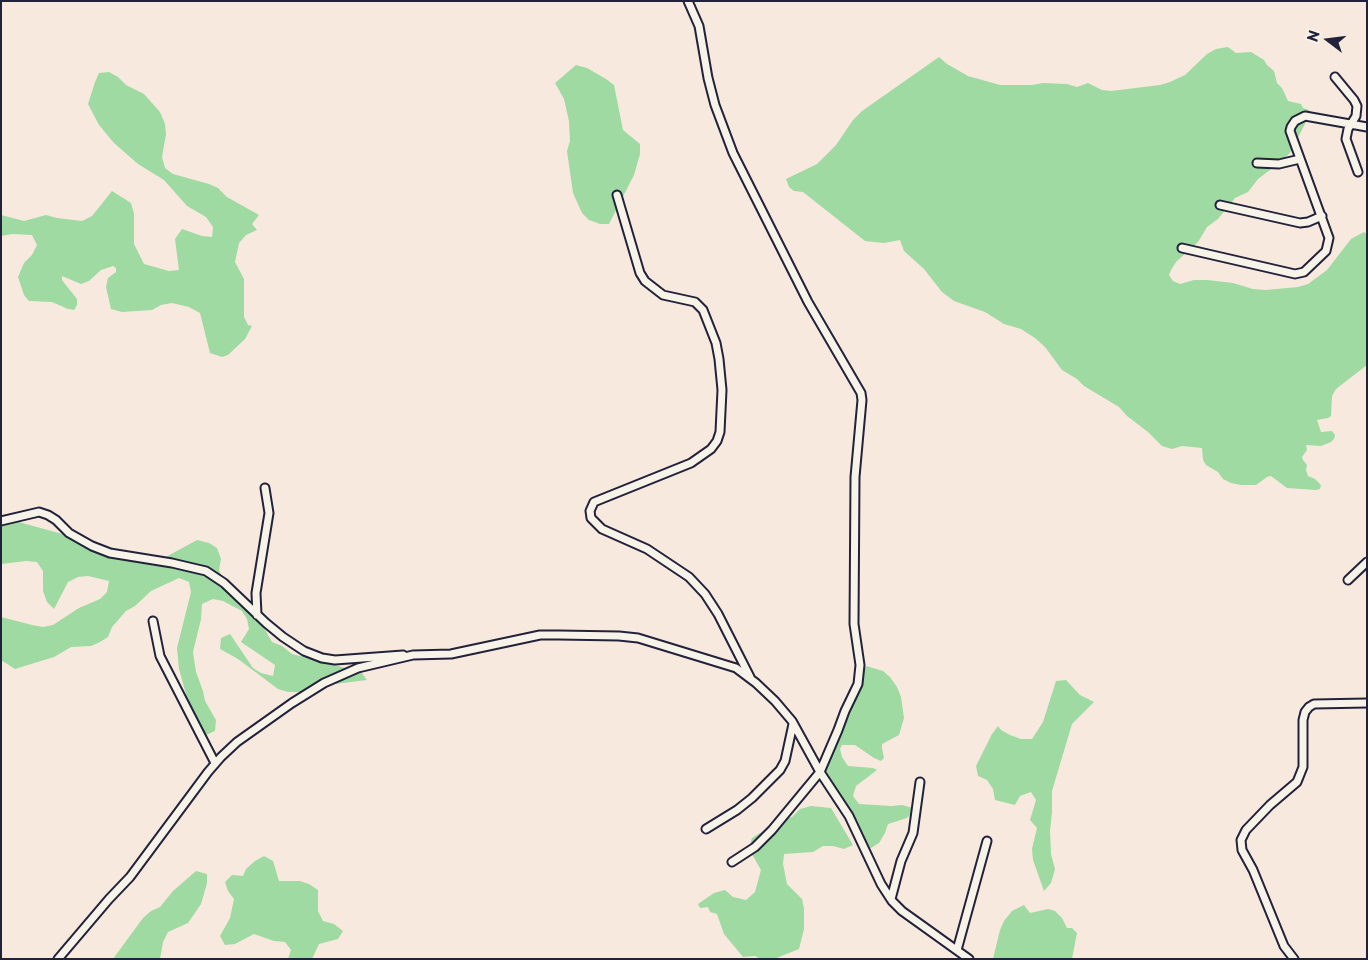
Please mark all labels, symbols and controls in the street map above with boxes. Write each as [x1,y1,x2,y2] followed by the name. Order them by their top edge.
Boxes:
[1303,15,1353,65] north arrow
[1301,28,1325,44] text: N

